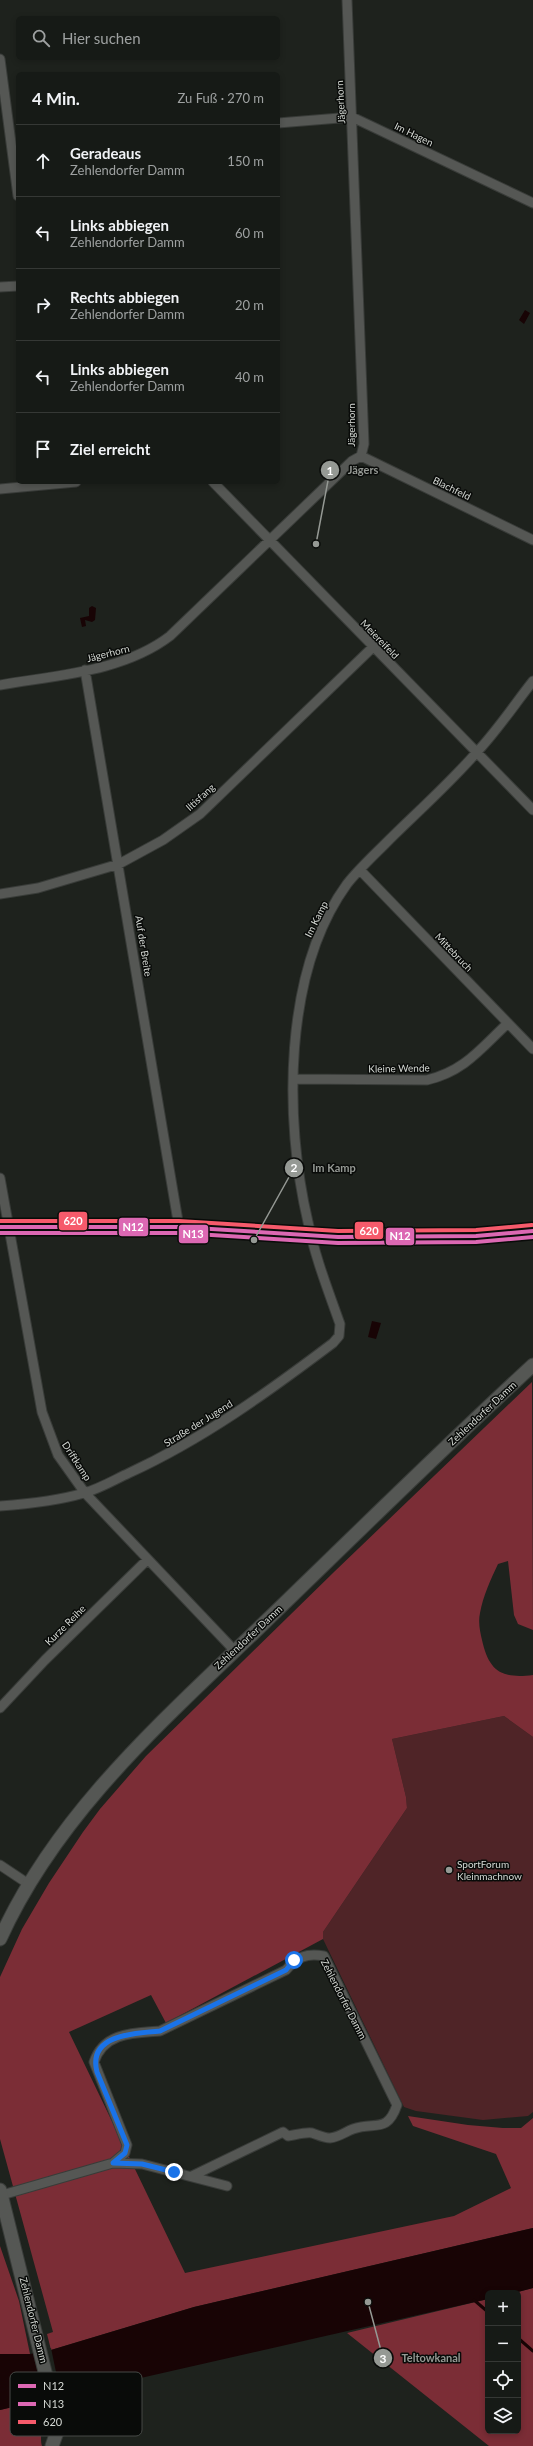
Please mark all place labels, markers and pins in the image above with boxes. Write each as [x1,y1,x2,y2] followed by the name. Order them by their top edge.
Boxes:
[320,459,386,482] callout: Jägers
[284,1156,364,1179] callout: Im Kamp
[457,1858,522,1882] place label: SportForum Kleinmachnow
[444,1865,454,1875] marker: SportForum Kleinmachnow
[373,2347,468,2370] callout: Teltowkanal

